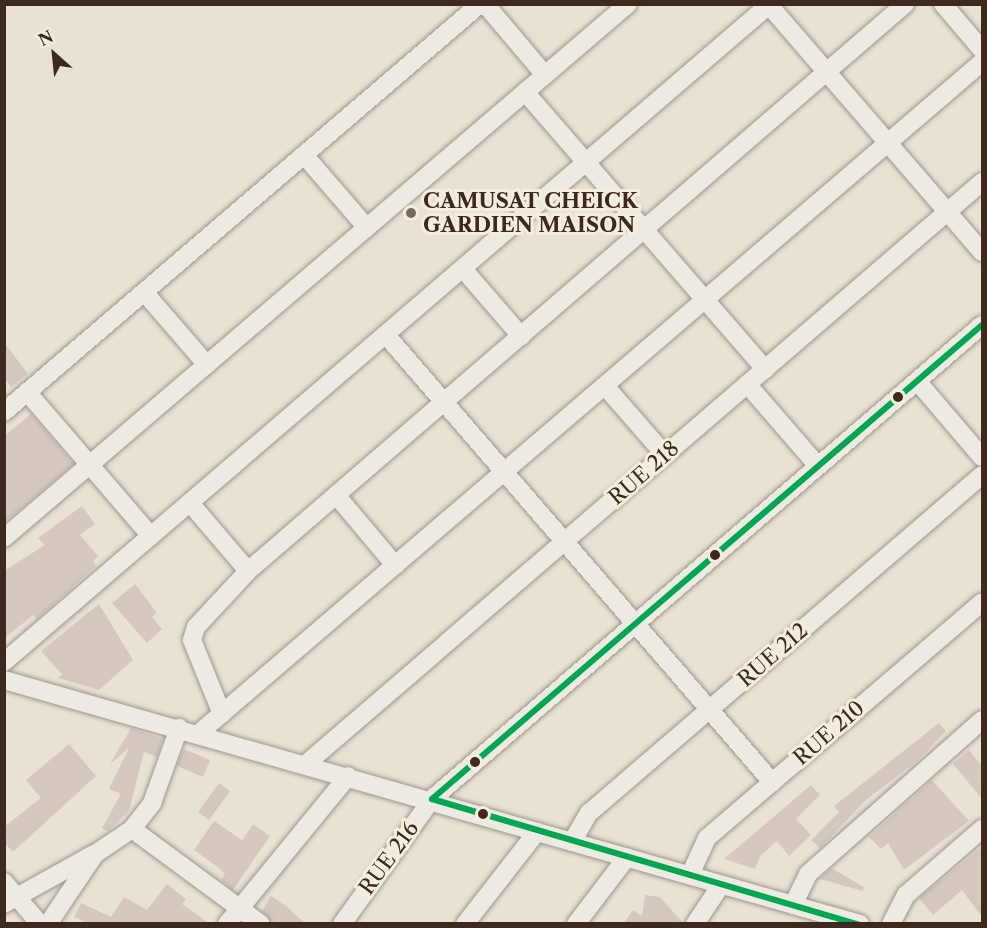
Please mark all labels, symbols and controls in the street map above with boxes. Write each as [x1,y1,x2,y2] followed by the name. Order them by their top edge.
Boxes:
[24,24,84,84] north arrow
[35,26,57,50] text: N
[423,188,638,238] place label: CAMUSAT CHEICK GARDIEN MAISON
[404,206,418,220] marker: CAMUSAT CHEICK GARDIEN MAISON
[892,391,904,403] unlabelled marker
[604,436,684,510] street label: RUE 218
[709,549,721,561] unlabelled marker
[733,618,813,692] street label: RUE 212
[788,695,870,771] street label: RUE 210
[469,756,481,768] unlabelled marker
[477,808,489,820] unlabelled marker
[354,816,424,900] street label: RUE 216

